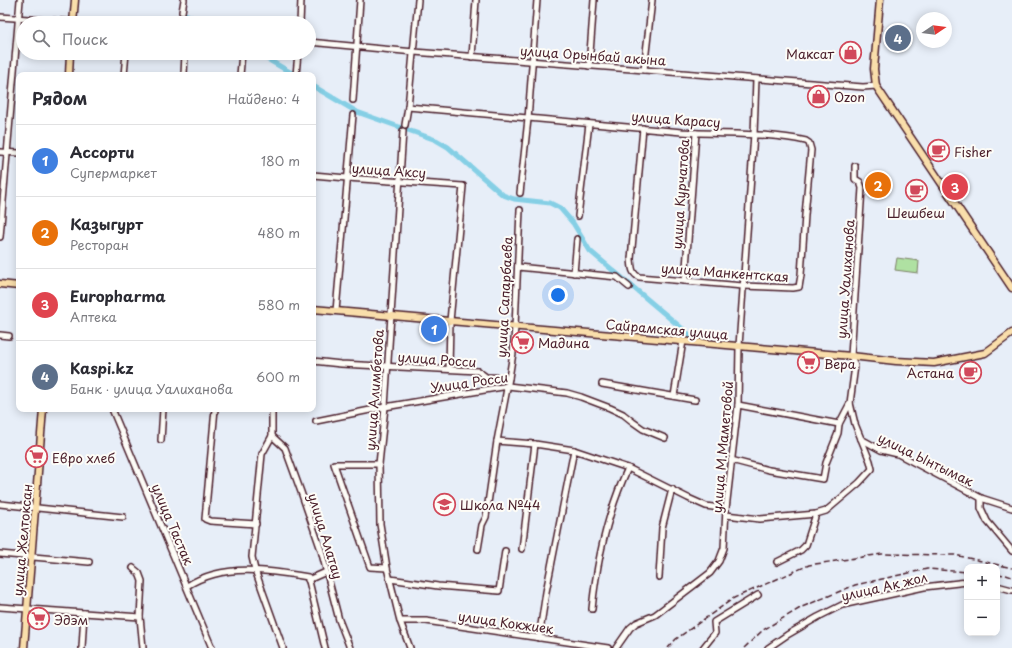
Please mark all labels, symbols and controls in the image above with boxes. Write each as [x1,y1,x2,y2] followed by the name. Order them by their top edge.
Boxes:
[916,12,952,48] north arrow
[16,16,316,60] search box
[885,23,911,53] pin: 4
[30,27,52,49] icon: search
[62,27,108,50] text: Поиск
[519,40,667,70] street label: улица Орынбай акына
[837,40,863,66] shop icon: Максат
[786,44,835,63] place label: Максат
[805,83,831,109] shop icon: Ozon
[32,85,87,111] text: Рядом
[834,87,865,106] place label: Ozon
[228,89,300,108] text: Найдено: 4
[631,106,721,132] street label: улица Карасу
[667,137,693,250] street label: улица Курчатова
[926,138,952,164] cafe icon: Fisher
[70,140,134,163] text: Ассорти
[954,142,993,161] place label: Fisher
[42,151,48,170] text: 1
[261,151,300,170] text: 180 m
[351,158,427,182] street label: улица Аксу
[70,163,157,182] text: Супермаркет
[865,170,891,200] pin: 2
[942,172,968,202] pin: 3
[903,177,929,203] cafe icon: Шешбеш
[887,203,945,222] place label: Шешбеш
[70,212,143,235] text: Казыгурт
[831,218,859,339] street label: улица Уалиханова
[40,223,50,242] text: 2
[258,223,300,242] text: 480 m
[70,235,129,254] text: Ресторан
[491,235,517,358] street label: улица Сапарбаева
[661,258,789,286] street label: улица Манкентская
[70,284,166,307] text: Europharma
[548,285,568,305] your location
[41,295,49,314] text: 3
[258,295,300,314] text: 580 m
[70,307,117,326] text: Аптека
[421,314,447,344] pin: 1
[605,314,730,344] street label: Сайрамская улица
[360,328,388,451] street label: улица Алимбетова
[510,329,536,355] supermarket icon: Мадина
[538,333,590,352] place label: Мадина
[397,347,477,371] street label: улица Росси
[796,350,822,376] supermarket icon: Вера
[824,354,857,373] place label: Вера
[70,356,134,379] text: Kaspi.kz
[957,359,983,385] cafe icon: Астана
[907,363,955,382] place label: Астана
[41,367,49,386] text: 4
[256,367,300,386] text: 600 m
[429,367,509,397] street label: Улица Росси
[70,379,233,398] text: Банк · улица Уалиханова
[707,380,737,514] street label: улица М.Маметовой
[875,428,977,491] street label: улица Ынтымак
[24,444,50,470] supermarket icon: Евро хлеб
[52,448,115,467] place label: Евро хлеб
[147,480,199,568] street label: улица Тастак
[8,483,36,597] street label: улица Желтоксан
[304,491,348,581] street label: улица Алатау
[432,491,458,517] school or university icon: Школа №44
[460,495,541,514] place label: Школа №44
[964,564,1000,636] map controls
[964,564,1000,600] button: +
[839,567,929,605] street label: улица Ак жол
[964,600,1000,636] button: −
[25,606,51,632] supermarket icon: Эдэм
[457,606,555,638] street label: улица Кокжиек
[54,610,88,629] place label: Эдэм

